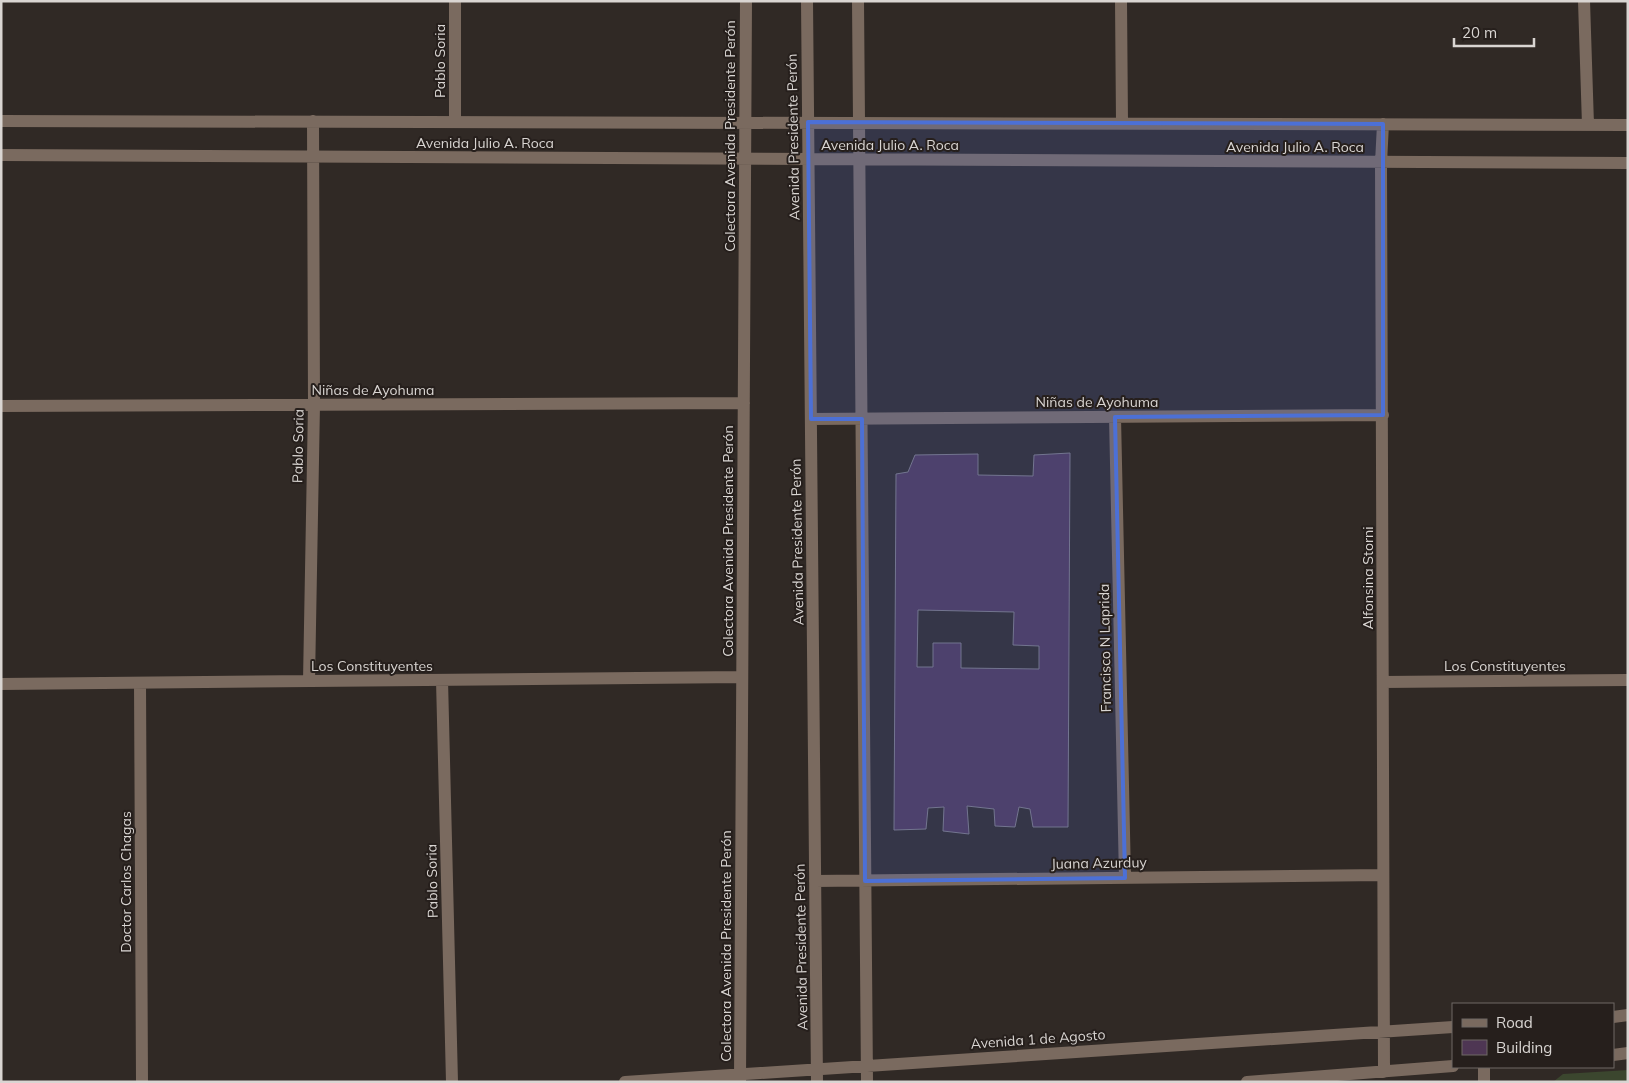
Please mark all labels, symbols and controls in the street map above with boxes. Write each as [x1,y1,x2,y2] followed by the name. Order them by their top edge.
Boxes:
[1454,15,1534,47] scale bar
[721,20,739,252] street label: Colectora Avenida Presidente Perón
[1462,23,1497,42] text: 20 m
[431,24,449,98] street label: Pablo Soria
[783,54,803,220] street label: Avenida Presidente Perón
[416,134,554,152] street label: Avenida Julio A. Roca
[821,136,959,154] street label: Avenida Julio A. Roca
[1226,138,1364,156] street label: Avenida Julio A. Roca
[312,381,434,399] street label: Niñas de Ayohuma
[1036,393,1158,411] street label: Niñas de Ayohuma
[288,409,308,483] street label: Pablo Soria
[719,425,737,657] street label: Colectora Avenida Presidente Perón
[787,459,807,625] street label: Avenida Presidente Perón
[1359,526,1377,630] street label: Alfonsina Storni
[1095,583,1115,713] street label: Francisco N Laprida
[311,657,433,675] street label: Los Constituyentes
[1444,657,1566,675] street label: Los Constituyentes
[117,811,135,953] street label: Doctor Carlos Chagas
[717,830,735,1062] street label: Colectora Avenida Presidente Perón
[422,844,442,918] street label: Pablo Soria
[1051,853,1148,873] street label: Juana Azurduy
[791,864,811,1030] street label: Avenida Presidente Perón
[1452,1003,1614,1068] legend
[1496,1013,1533,1032] text: Road
[970,1025,1106,1053] street label: Avenida 1 de Agosto
[1496,1038,1552,1057] text: Building

